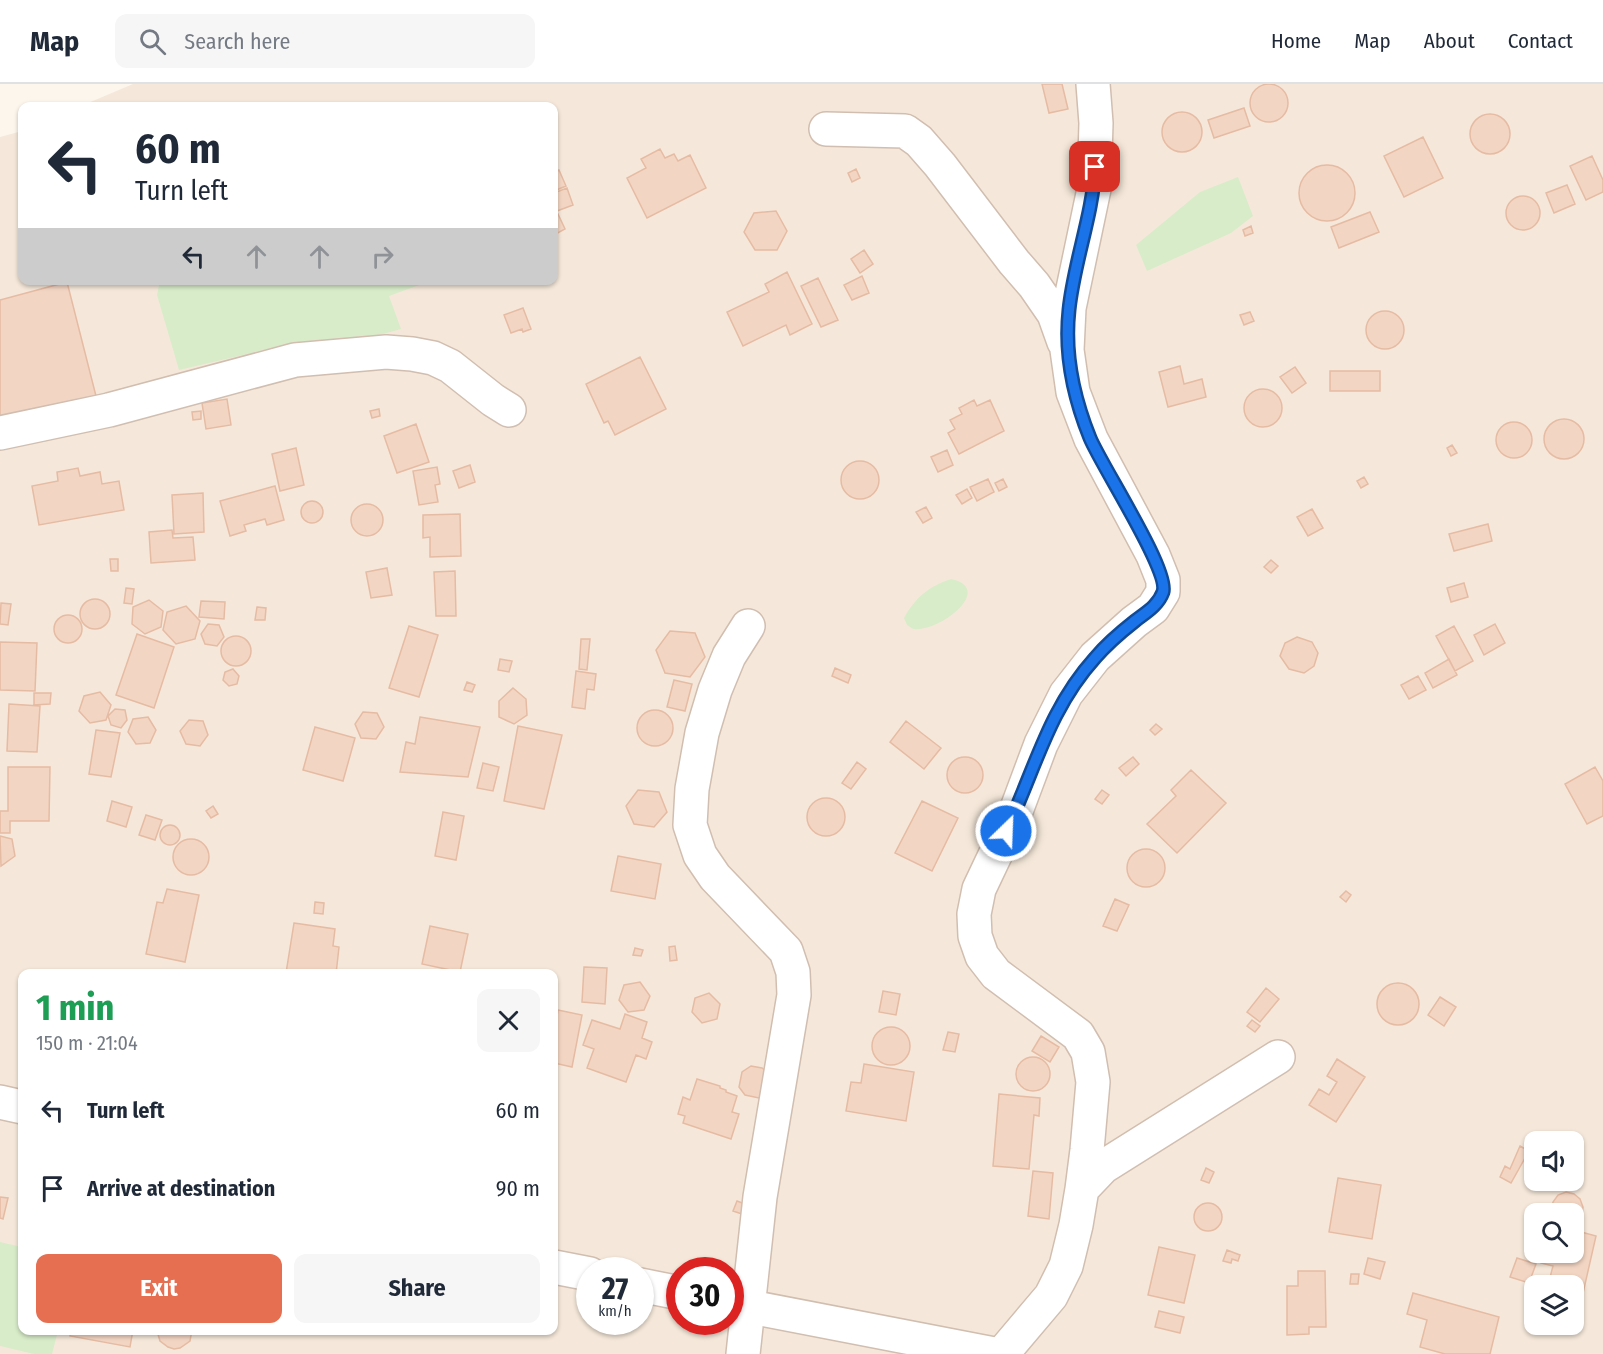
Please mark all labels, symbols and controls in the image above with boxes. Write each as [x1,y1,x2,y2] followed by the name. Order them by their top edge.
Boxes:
[115,14,535,68] search box
[30,25,79,58] text: Map
[136,25,169,58] icon: search
[184,28,290,55] text: Search here
[1271,28,1321,54] text: Home
[1354,28,1391,54] text: Map
[1424,28,1475,54] text: About
[1508,28,1573,54] text: Contact
[135,124,221,174] text: 60 m
[36,126,114,204] icon: left
[1069,141,1120,192] pin
[1078,150,1111,183] icon: arrive
[135,175,228,207] text: Turn left
[177,240,210,273] icon: left
[240,240,273,273] icon: ahead
[303,240,336,273] icon: ahead
[366,240,399,273] icon: right
[974,799,1038,863] position arrow
[36,986,114,1030] text: 1 min
[477,989,540,1052] button: close
[36,1031,138,1055] text: 150 m · 21:04
[36,1094,69,1127] icon: left
[87,1097,165,1124] text: Turn left
[496,1097,540,1124] text: 60 m
[1524,1131,1584,1335] map controls
[1524,1131,1584,1191] button: sound
[36,1172,69,1205] icon: arrive
[87,1175,275,1202] text: Arrive at destination
[496,1175,540,1202] text: 90 m
[1524,1203,1584,1263] button: search
[36,1254,282,1323] button: Exit
[294,1254,540,1323] button: Share
[666,1257,744,1335] speed limit sign: 30
[602,1271,628,1307] text: 27
[1524,1275,1584,1335] button: layers
[598,1302,632,1320] text: km/h

